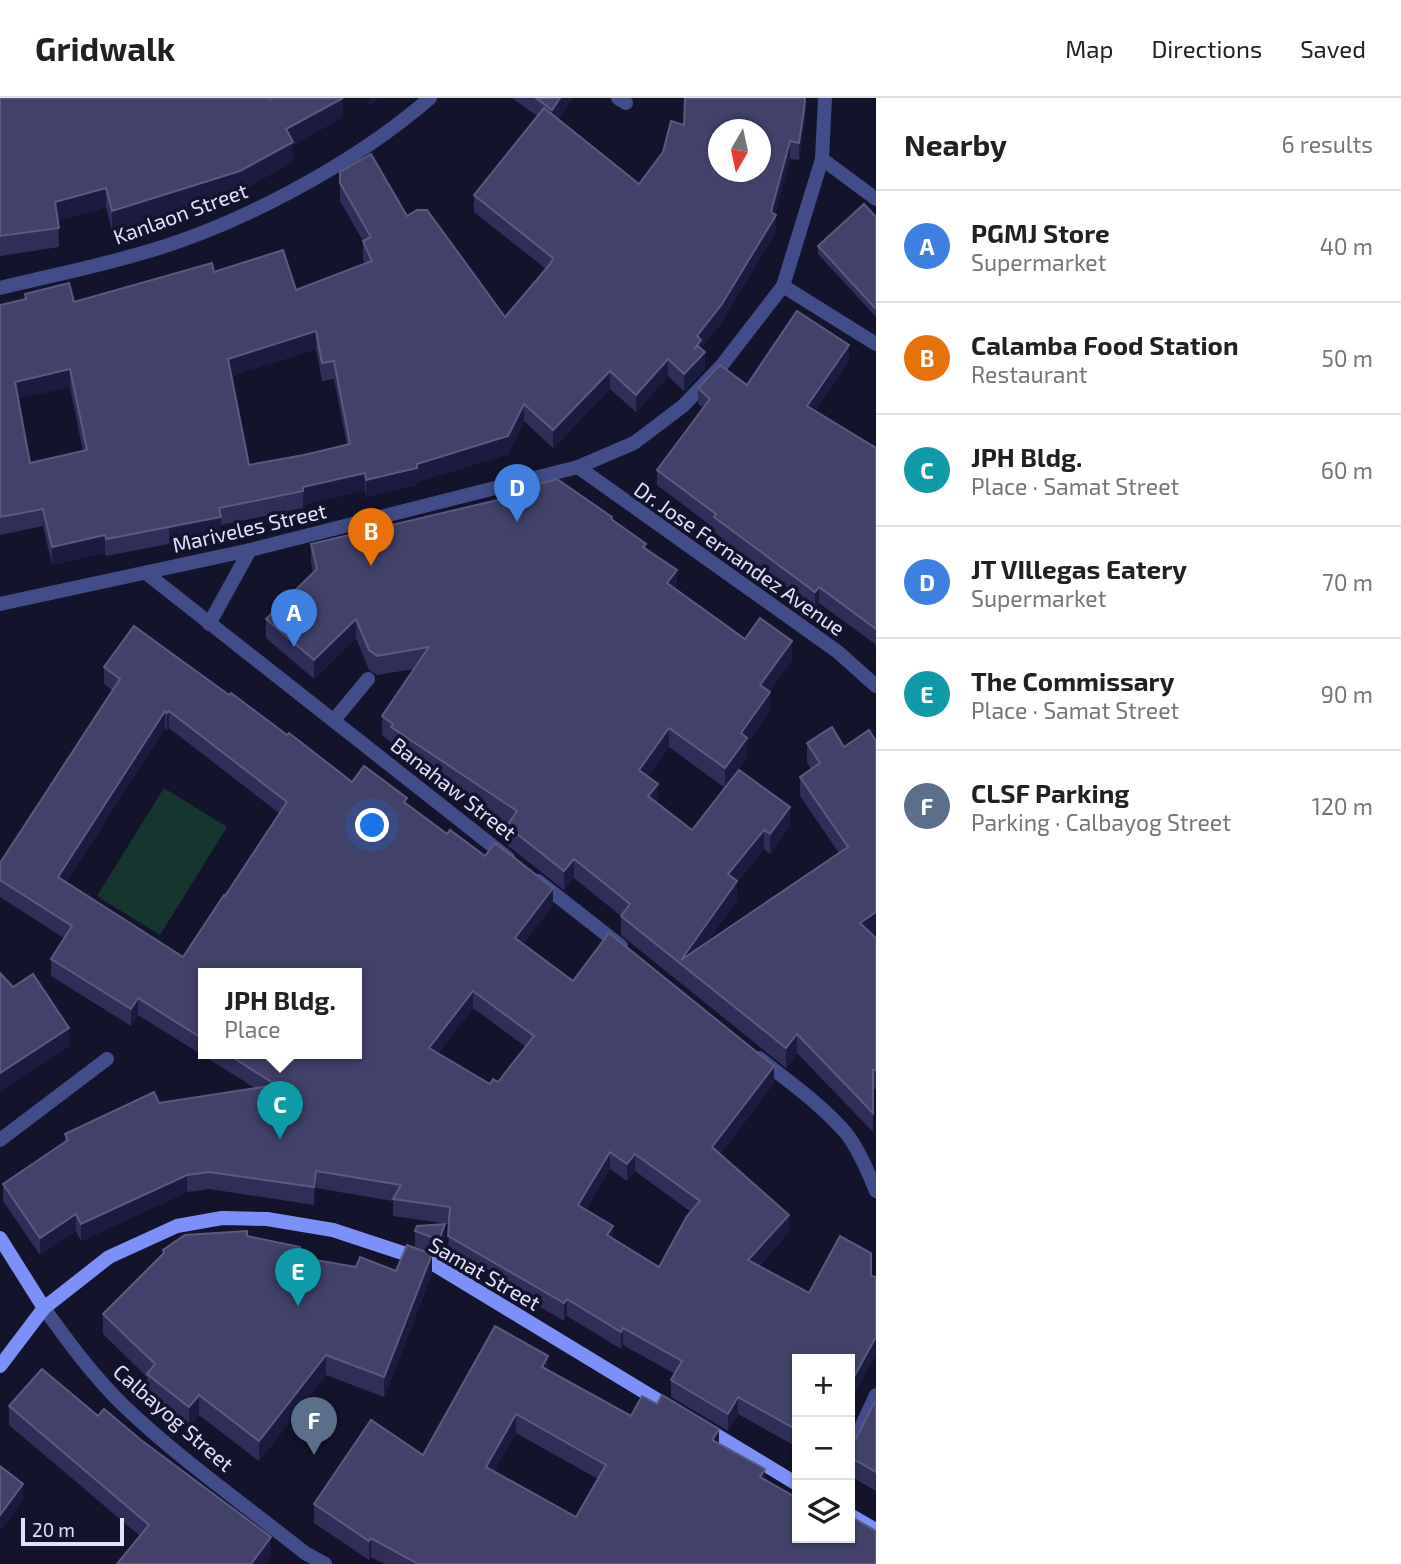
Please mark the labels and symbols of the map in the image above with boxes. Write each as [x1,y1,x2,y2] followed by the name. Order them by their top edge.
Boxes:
[708,119,771,182] north arrow
[109,177,251,249] street label: Kanlaon Street
[494,464,540,522] pin: D
[630,476,850,640] street label: Dr. Jose Fernandez Avenue
[170,497,328,557] street label: Mariveles Street
[348,508,394,566] pin: B
[271,589,317,647] pin: A
[386,731,522,845] street label: Banahaw Street
[355,808,389,842] your location
[257,1081,303,1139] pin: C
[425,1231,545,1315] street label: Samat Street
[275,1248,321,1306] pin: E
[109,1358,239,1476] street label: Calbayog Street
[291,1397,337,1455] pin: F
[21,1515,124,1547] scale bar

